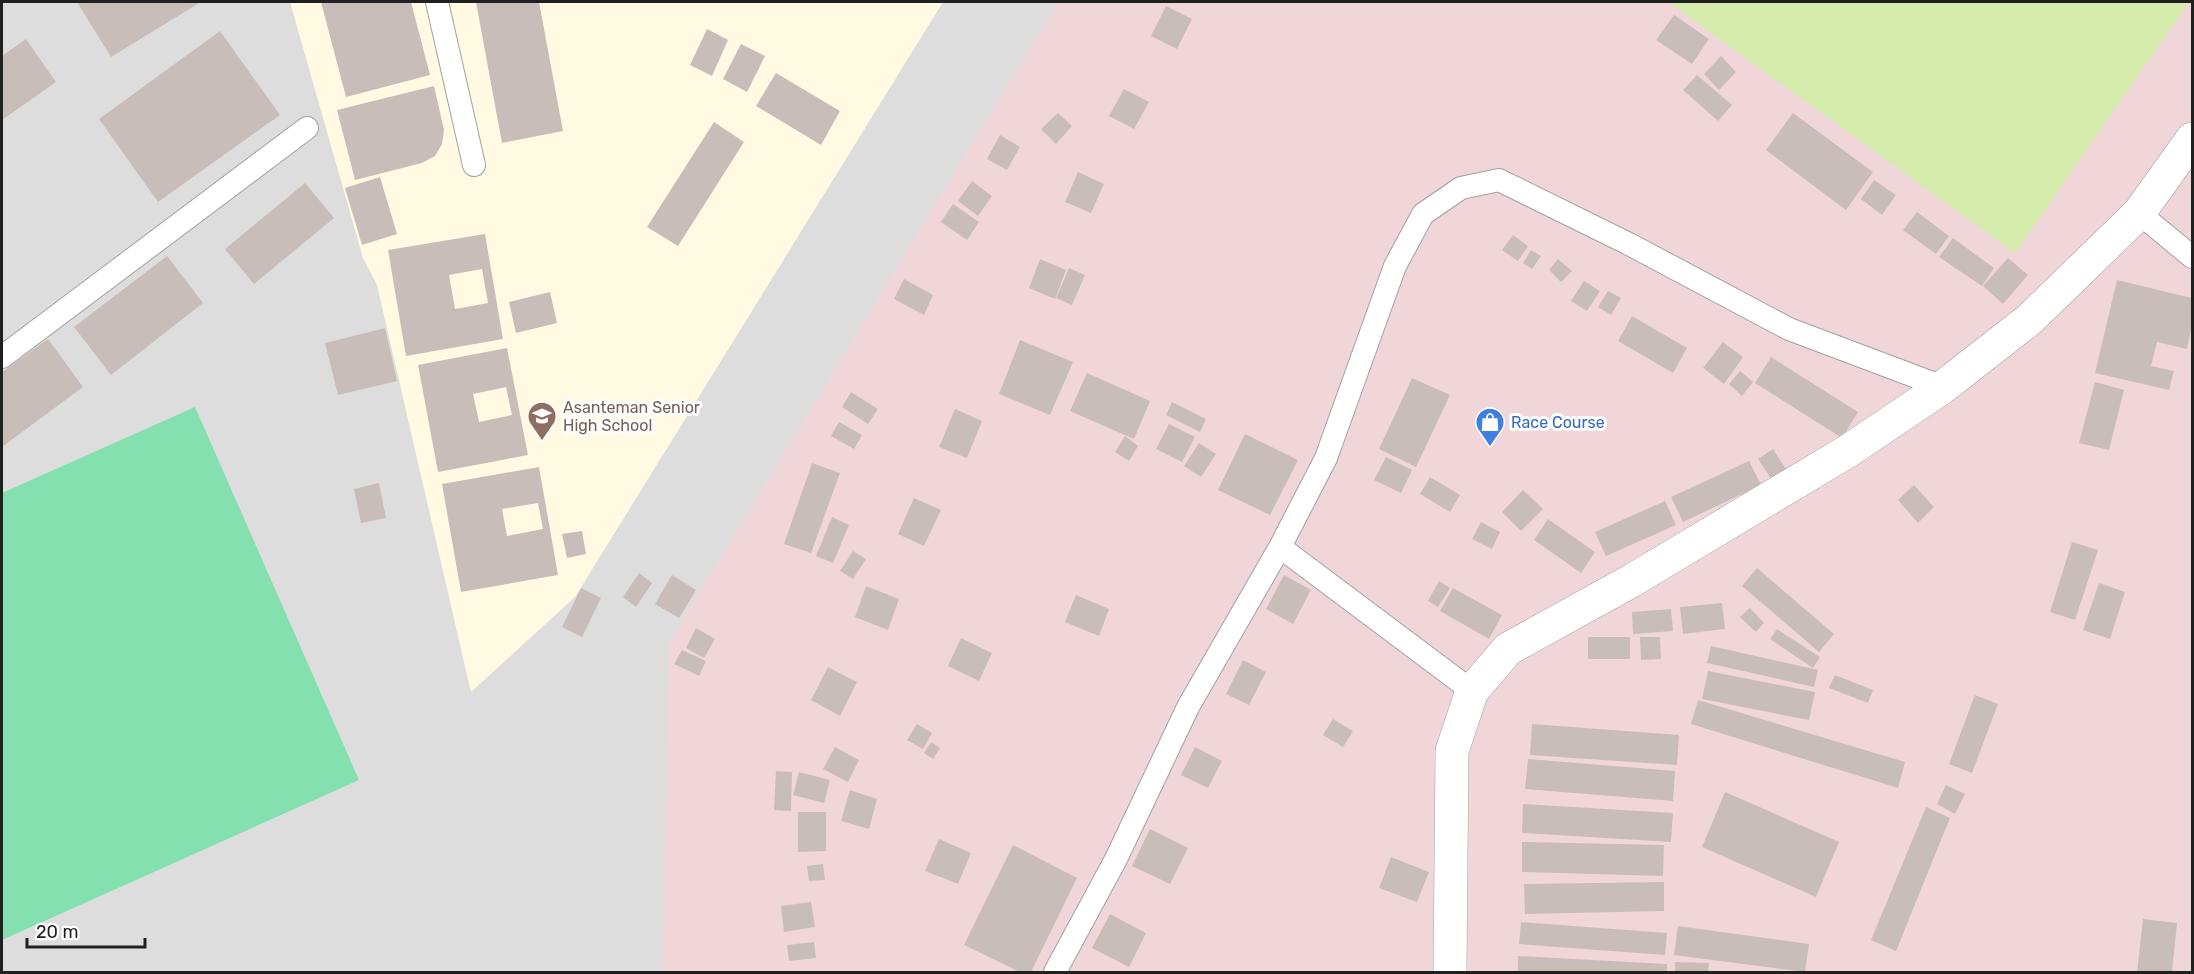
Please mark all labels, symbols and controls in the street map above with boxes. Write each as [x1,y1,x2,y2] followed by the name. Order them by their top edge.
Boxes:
[563,398,700,435] place label: Asanteman Senior High School
[526,400,558,442] school or university icon: Asanteman Senior High School
[1474,406,1506,448] shop icon: Race Course
[1511,413,1605,432] place label: Race Course
[27,911,146,949] scale bar
[36,921,78,943] text: 20 m

